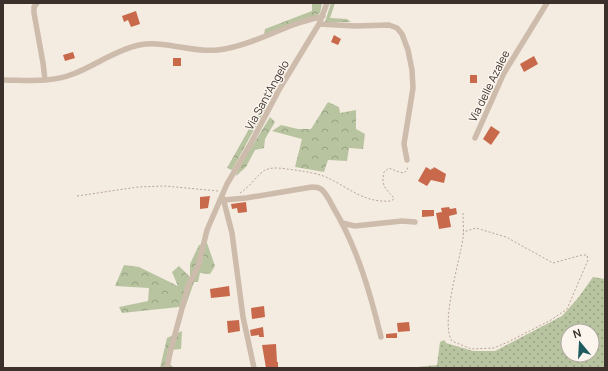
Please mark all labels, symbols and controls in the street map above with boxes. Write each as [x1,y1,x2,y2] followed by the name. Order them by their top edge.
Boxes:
[465,47,513,124] street label: Via delle Azalee
[241,57,292,132] street label: Via Sant'Angelo
[560,323,600,363] north arrow
[571,325,583,341] text: N

